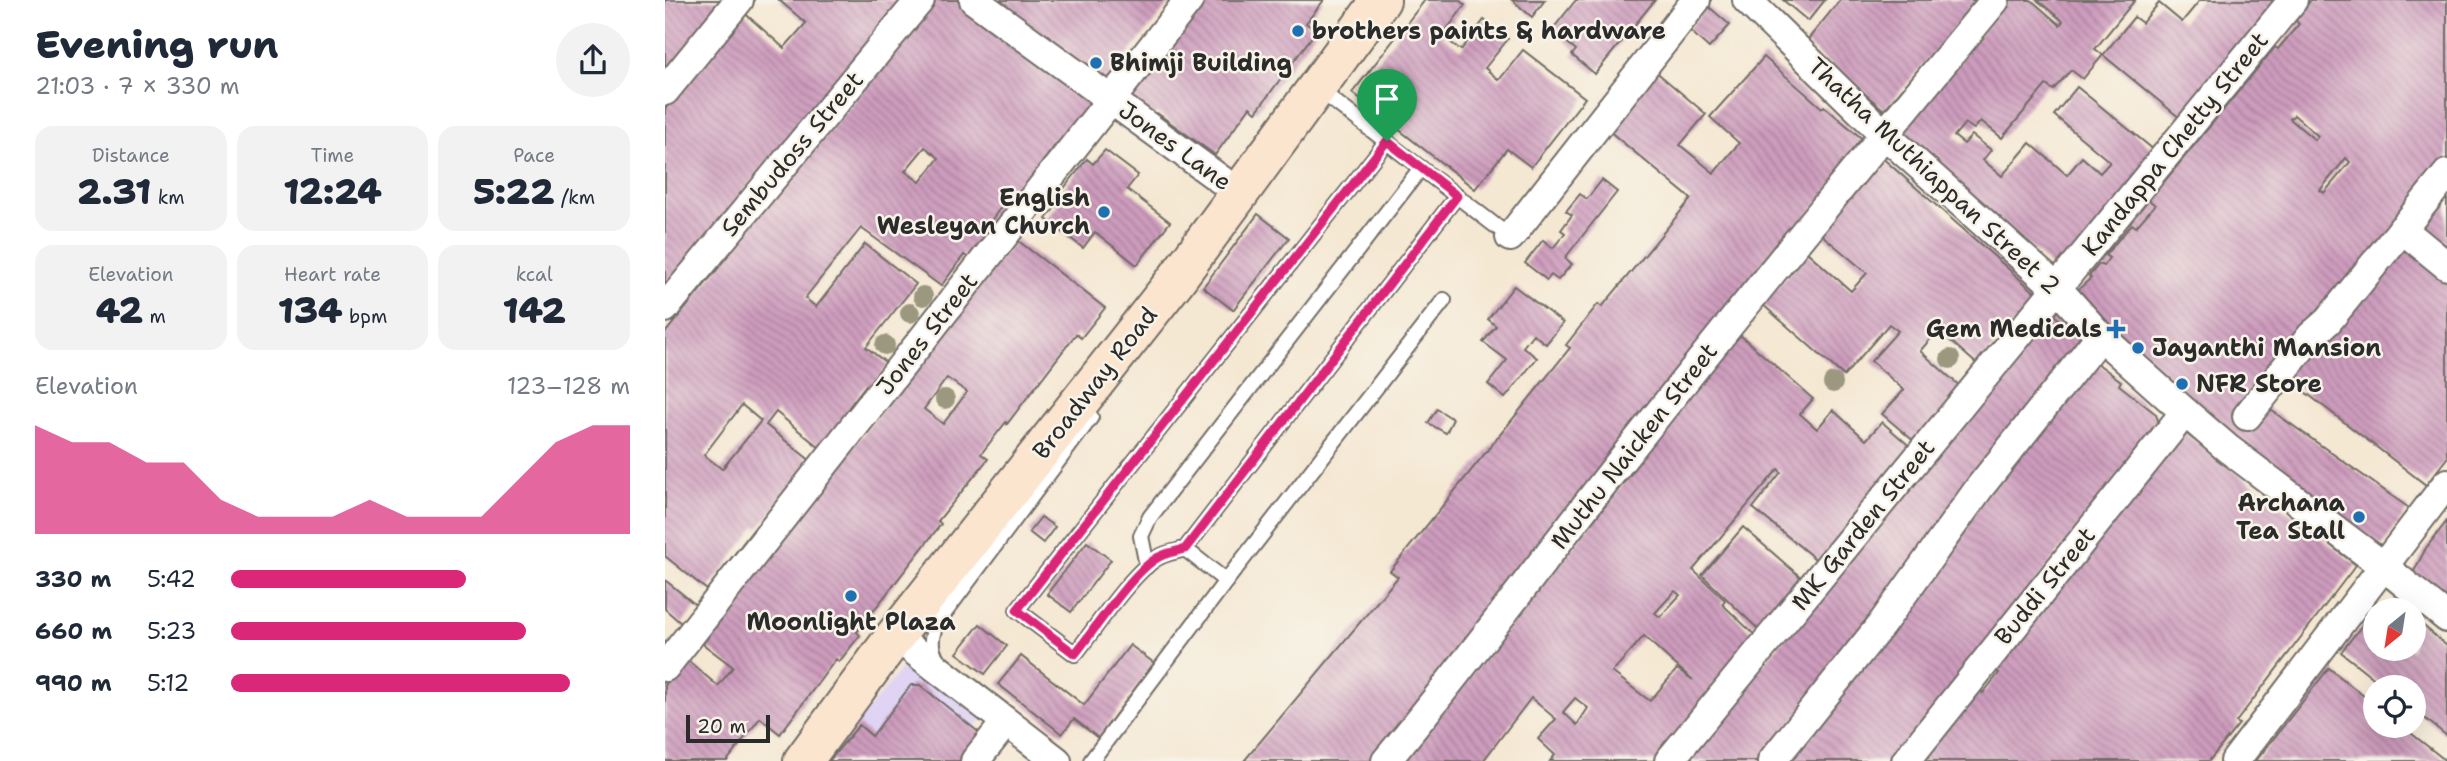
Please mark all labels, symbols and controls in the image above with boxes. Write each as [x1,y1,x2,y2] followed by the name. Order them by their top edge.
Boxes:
[1312,15,1666,47] place label: brothers paints & hardware
[35,19,278,70] text: Evening run
[556,23,630,97] button: share
[1290,23,1306,39] marker: brothers paints & hardware
[2075,25,2275,263] street label: Kandappa Chetty Street
[1110,47,1292,79] place label: Bhimji Building
[1801,50,2067,302] street label: Thatha Muthiappan Street 2
[1088,55,1104,71] marker: Bhimji Building
[713,65,871,243] street label: Sembudoss Street
[1357,69,1417,141] pin
[35,71,240,101] text: 21:03 · 7 × 330 m
[1368,80,1406,118] icon: arrive
[1112,94,1238,198] street label: Jones Lane
[92,143,170,168] text: Distance
[311,143,354,168] text: Time
[513,143,555,168] text: Pace
[77,168,151,215] text: 2.31
[283,168,382,215] text: 12:24
[473,168,555,215] text: 5:22
[877,182,1090,242] place label: English Wesleyan Church
[151,185,185,210] text: km
[555,185,595,210] text: /km
[1096,204,1112,220] marker: English Wesleyan Church
[88,262,173,287] text: Elevation
[284,262,381,287] text: Heart rate
[516,262,553,287] text: kcal
[869,266,985,402] street label: Jones Street
[96,287,143,334] text: 42
[278,287,343,334] text: 134
[503,287,566,334] text: 142
[1025,300,1165,466] street label: Broadway Road
[143,304,166,329] text: m
[343,304,387,329] text: bpm
[1926,313,2102,345] place label: Gem Medicals
[2108,321,2124,337] marker: Gem Medicals
[2152,332,2381,364] place label: Jayanthi Mansion
[1543,336,1725,556] street label: Muthu Naicken Street
[2130,340,2146,356] marker: Jayanthi Mansion
[2196,368,2322,400] place label: NFR Store
[35,371,138,401] text: Elevation
[507,371,630,401] text: 123–128 m
[2174,376,2190,392] marker: NFR Store
[1784,433,1942,617] street label: MK Garden Street
[2236,487,2346,547] place label: Archana Tea Stall
[2351,509,2367,525] marker: Archana Tea Stall
[1987,520,2103,652] street label: Buddi Street
[35,564,112,594] text: 330 m
[147,564,196,594] text: 5:42
[843,588,859,604] marker: Moonlight Plaza
[2363,598,2425,662] north arrow
[2363,598,2426,738] map controls
[746,606,956,638] place label: Moonlight Plaza
[35,616,112,646] text: 660 m
[147,616,196,646] text: 5:23
[35,668,112,698] text: 990 m
[147,668,189,698] text: 5:12
[2363,675,2426,738] button: locate
[686,712,770,744] scale bar
[697,714,746,739] text: 20 m

